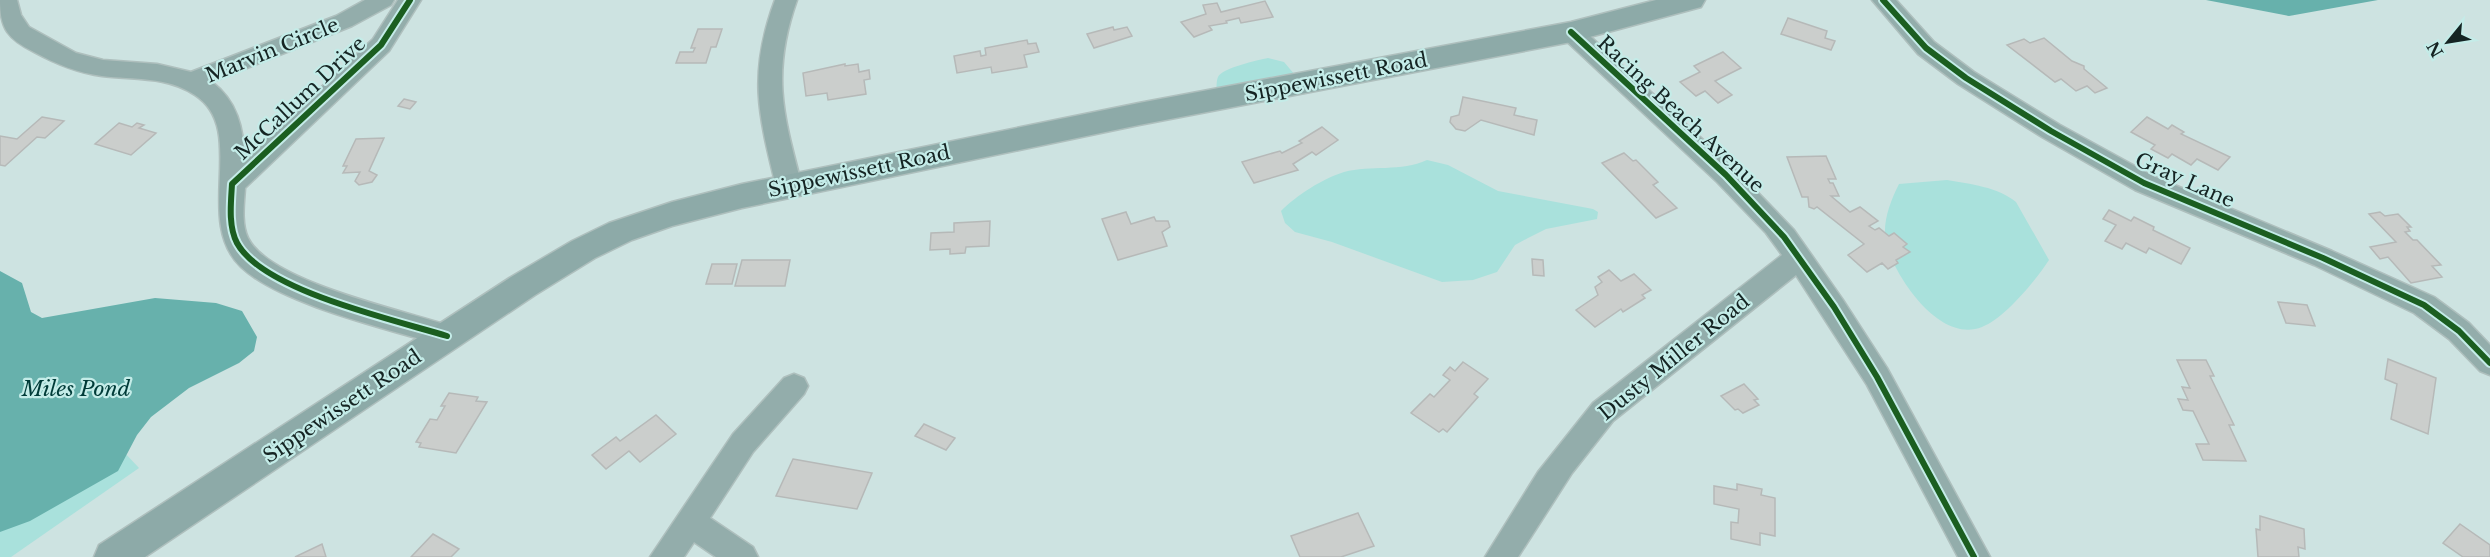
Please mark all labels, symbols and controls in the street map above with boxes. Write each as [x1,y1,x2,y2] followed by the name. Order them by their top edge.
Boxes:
[202,12,342,88] street label: Marvin Circle
[2418,12,2478,72] north arrow
[230,31,370,165] street label: McCallum Drive
[1593,31,1769,197] street label: Racing Beach Avenue
[2423,38,2447,61] text: N
[1243,48,1429,106] street label: Sippewissett Road
[766,140,952,202] street label: Sippewissett Road
[2132,147,2238,213] street label: Gray Lane
[1594,289,1754,425] street label: Dusty Miller Road
[258,344,426,468] street label: Sippewissett Road
[21,376,131,402] water label: Miles Pond

